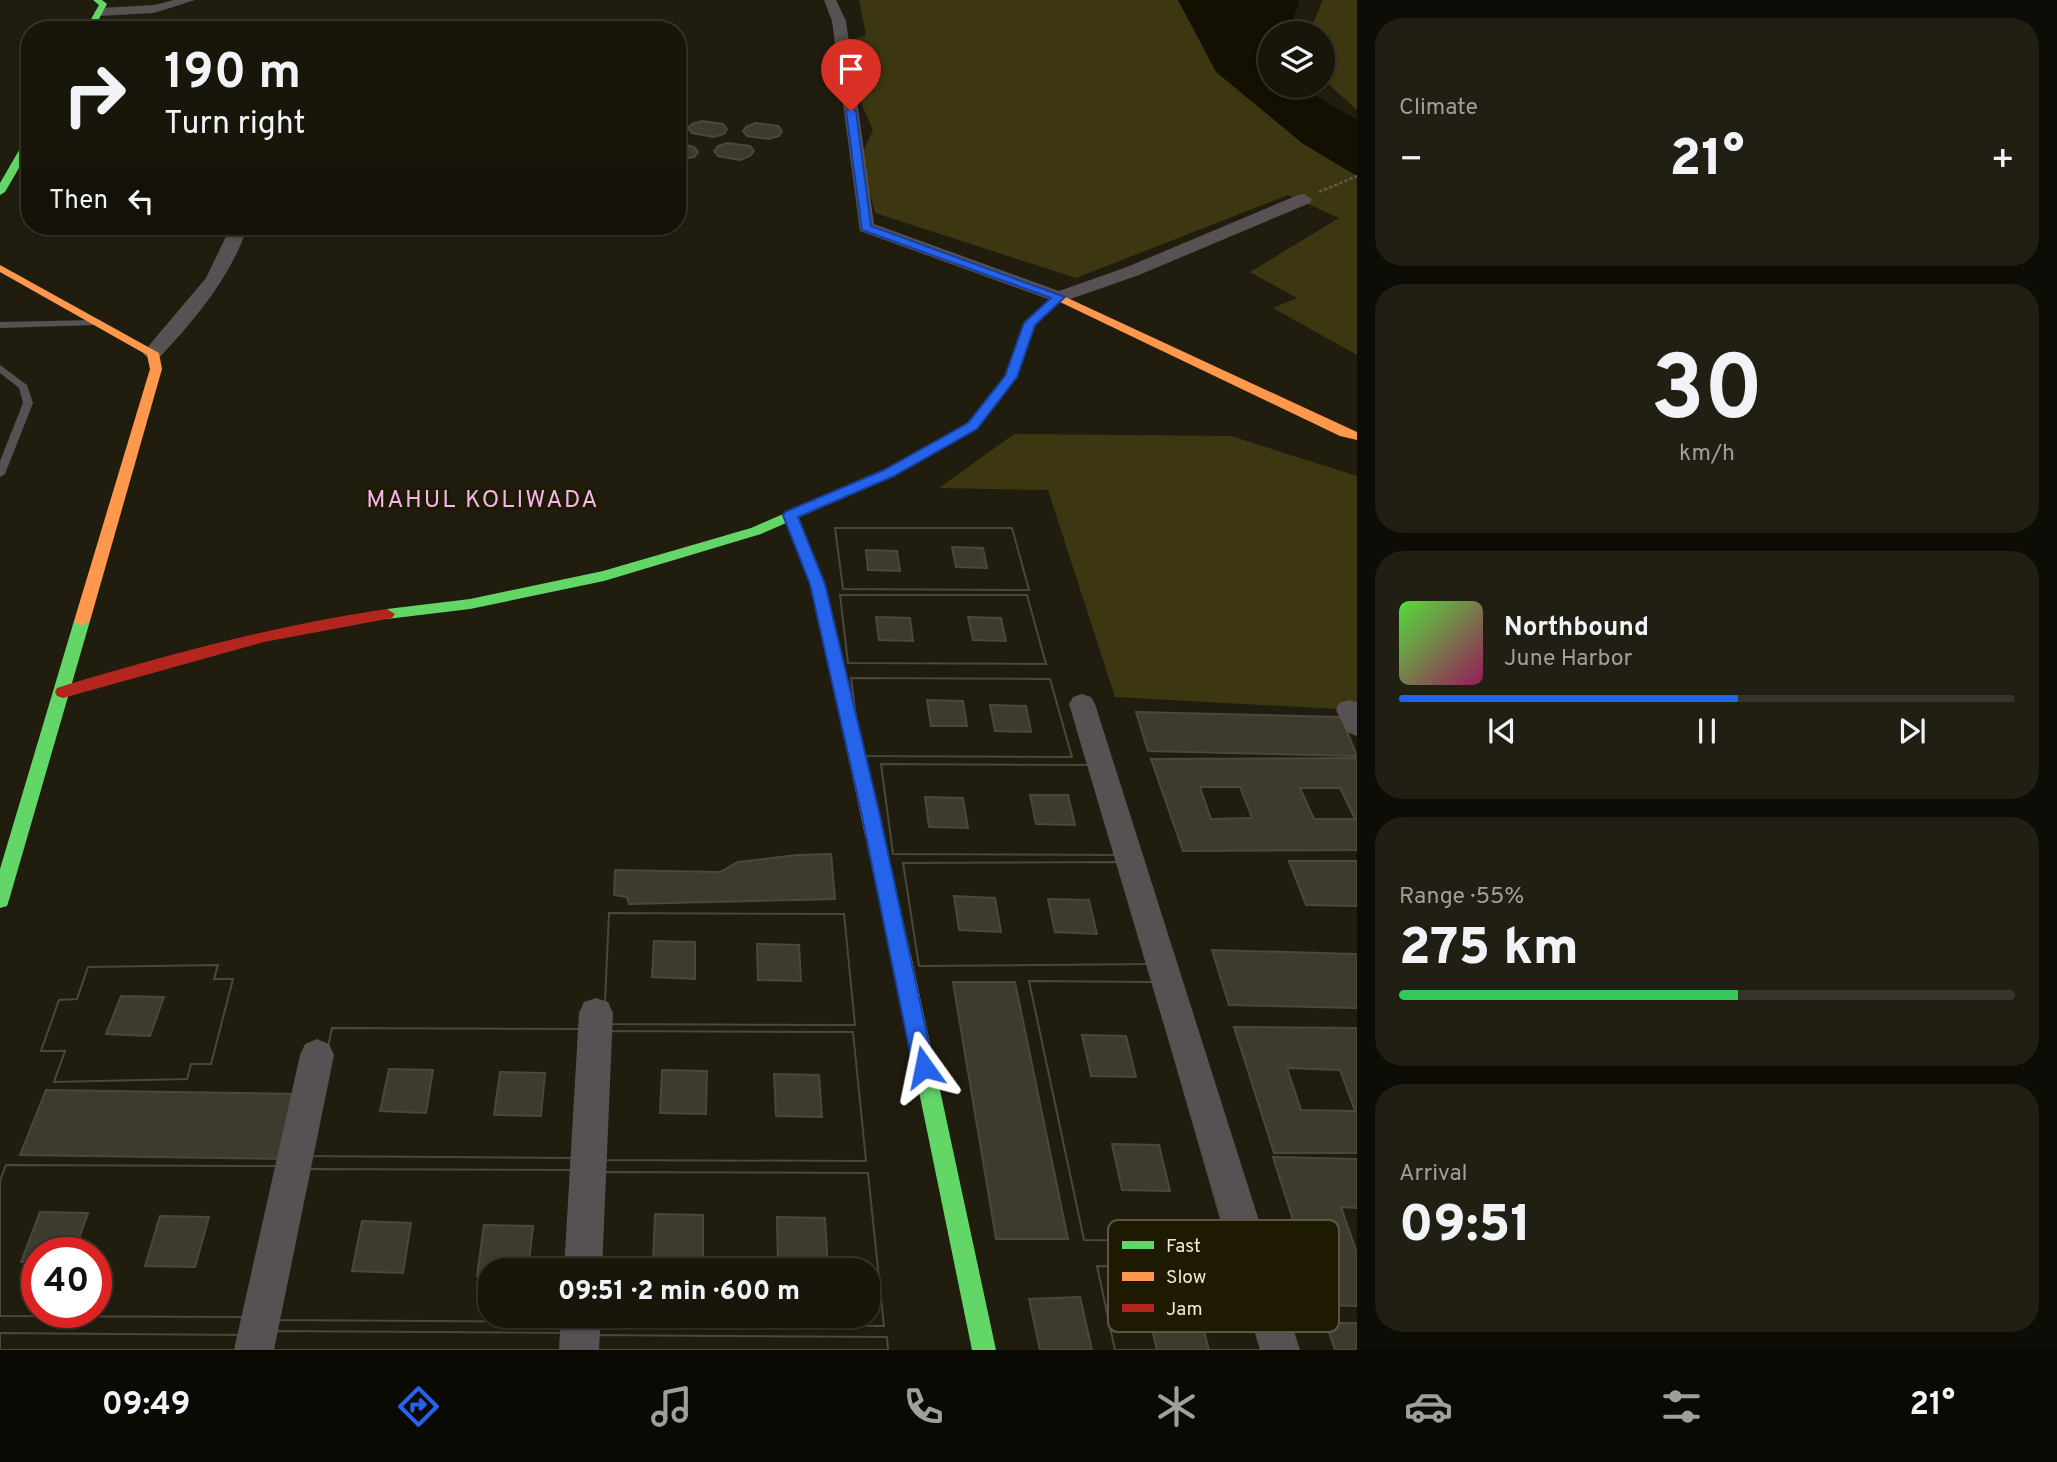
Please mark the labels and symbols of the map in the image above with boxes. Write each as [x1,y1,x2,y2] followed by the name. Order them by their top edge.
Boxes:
[821,39,881,111] pin
[366,486,600,516] district label: MAHUL KOLIWADA
[887,1030,961,1104] position arrow
[1108,1220,1339,1332] legend
[1166,1235,1201,1259] text: Fast
[21,1237,112,1328] speed limit sign: 40
[1166,1266,1206,1290] text: Slow
[1166,1298,1203,1322] text: Jam

